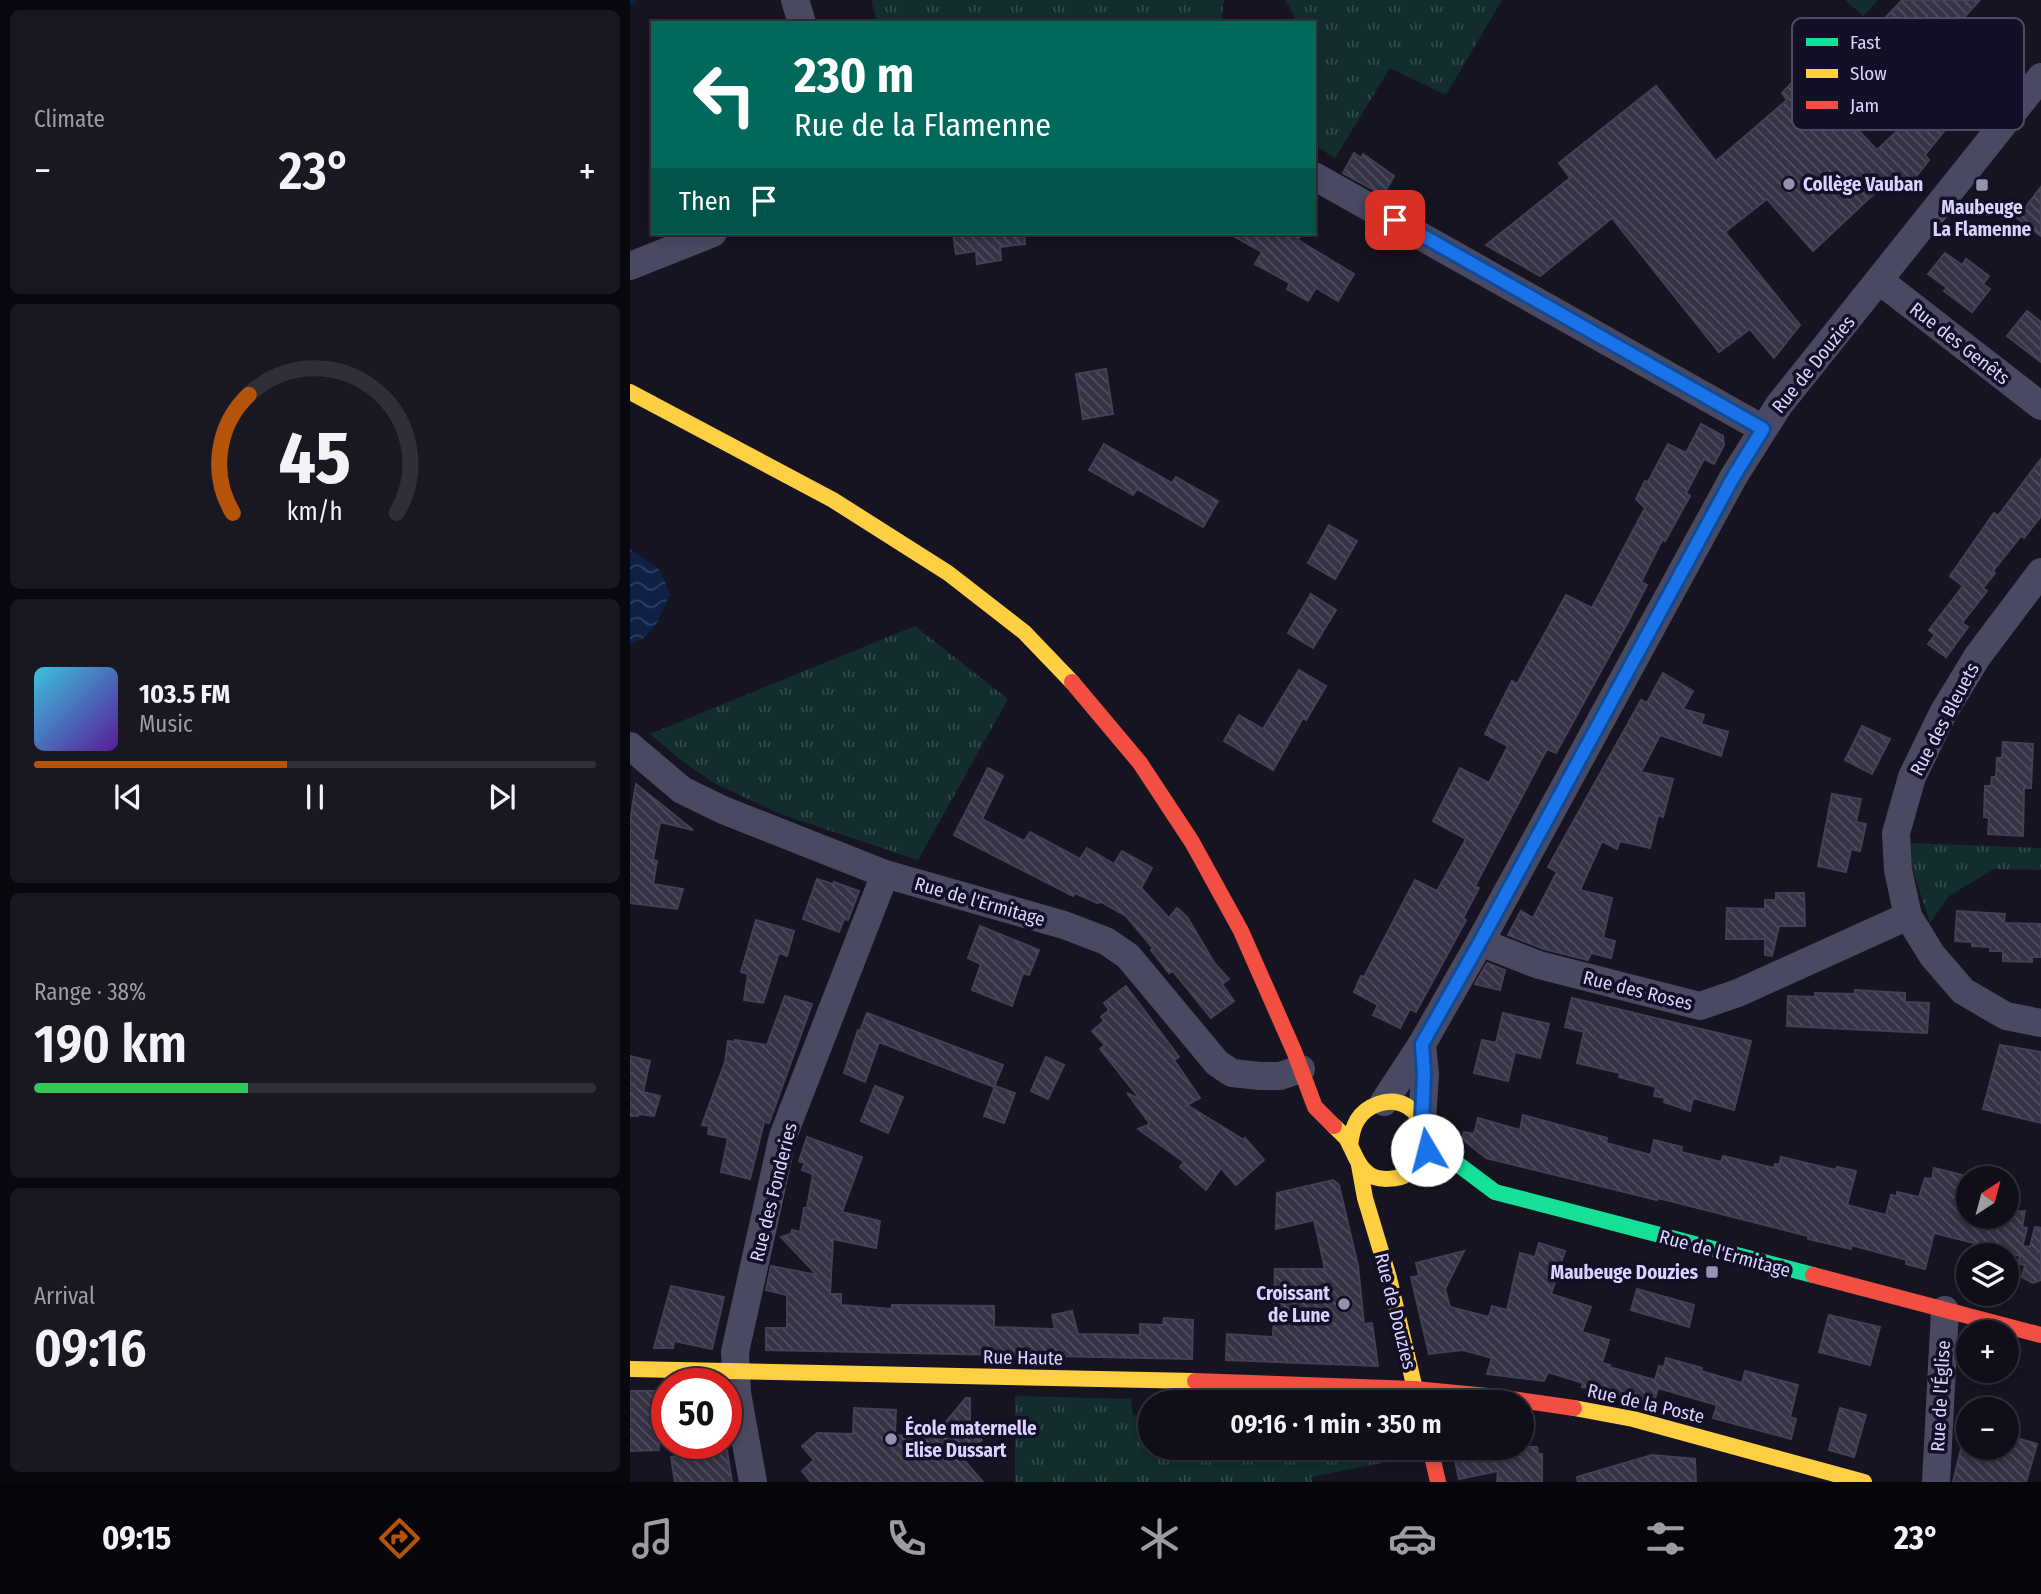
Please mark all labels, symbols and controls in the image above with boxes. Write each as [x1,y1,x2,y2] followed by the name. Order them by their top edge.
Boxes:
[1792,18,2024,130] legend
[1850,31,1881,54] text: Fast
[794,46,914,105] text: 230 m
[679,49,770,140] icon: left
[1850,62,1887,85] text: Slow
[1850,94,1879,117] text: Jam
[34,105,105,133] text: Climate
[794,106,1051,144] text: Rue de la Flamenne
[279,140,351,203] text: 23°
[34,148,51,194] text: −
[579,148,596,194] text: +
[1803,173,1923,196] place label: Collège Vauban
[1781,176,1797,192] marker: Collège Vauban
[1974,177,1990,193] marker: Maubeuge La Flamenne
[745,182,783,220] icon: arrive
[679,186,731,217] text: Then
[1365,190,1425,250] pin
[1933,196,2032,241] place label: Maubeuge La Flamenne
[1376,201,1414,239] icon: arrive
[1905,297,2014,389] street label: Rue des Genêts
[1767,311,1860,418] street label: Rue de Douzies
[279,415,351,502] text: 45
[287,496,343,526] text: km/h
[1905,659,1984,780] street label: Rue des Bleuets
[139,679,230,710] text: 103.5 FM
[139,710,193,738] text: Music
[109,778,147,816] icon: previous
[296,778,334,816] icon: pause
[483,778,521,816] icon: next
[912,872,1048,931] street label: Rue de l'Ermitage
[1581,966,1695,1015] street label: Rue des Roses
[34,978,146,1006] text: Range · 38%
[34,1013,187,1076] text: 190 km
[1390,1113,1464,1187] position arrow
[745,1120,802,1264] street label: Rue des Fonderies
[1956,1166,2020,1228] north arrow
[1956,1166,2019,1460] map controls
[1657,1225,1793,1282] street label: Rue de l'Ermitage
[1956,1243,2019,1306] button: layers
[1370,1251,1421,1372] street label: Rue de Douzies
[1550,1261,1699,1284] place label: Maubeuge Douzies
[1704,1264,1720,1280] marker: Maubeuge Douzies
[34,1282,95,1310] text: Arrival
[1256,1282,1330,1327] place label: Croissant de Lune
[1336,1296,1352,1312] marker: Croissant de Lune
[34,1317,146,1380] text: 09:16
[1956,1320,2019,1383] button: +
[1926,1340,1955,1452] street label: Rue de l'Église
[983,1345,1063,1370] street label: Rue Haute
[651,1368,742,1459] speed limit sign: 50
[1585,1379,1707,1428] street label: Rue de la Poste
[1956,1397,2019,1460] button: −
[1230,1409,1442,1440] text: 09:16 · 1 min · 350 m
[905,1415,1037,1462] place label: École maternelle Elise Dussart
[883,1431,899,1447] marker: École maternelle Elise Dussart
[375,1514,424,1563] icon: directions
[628,1514,677,1563] icon: music
[882,1514,931,1563] icon: phone
[1135,1514,1184,1563] icon: climate
[1388,1514,1437,1563] icon: car
[1641,1514,1690,1563] icon: filters
[102,1519,171,1557] text: 09:15
[1894,1519,1939,1557] text: 23°

